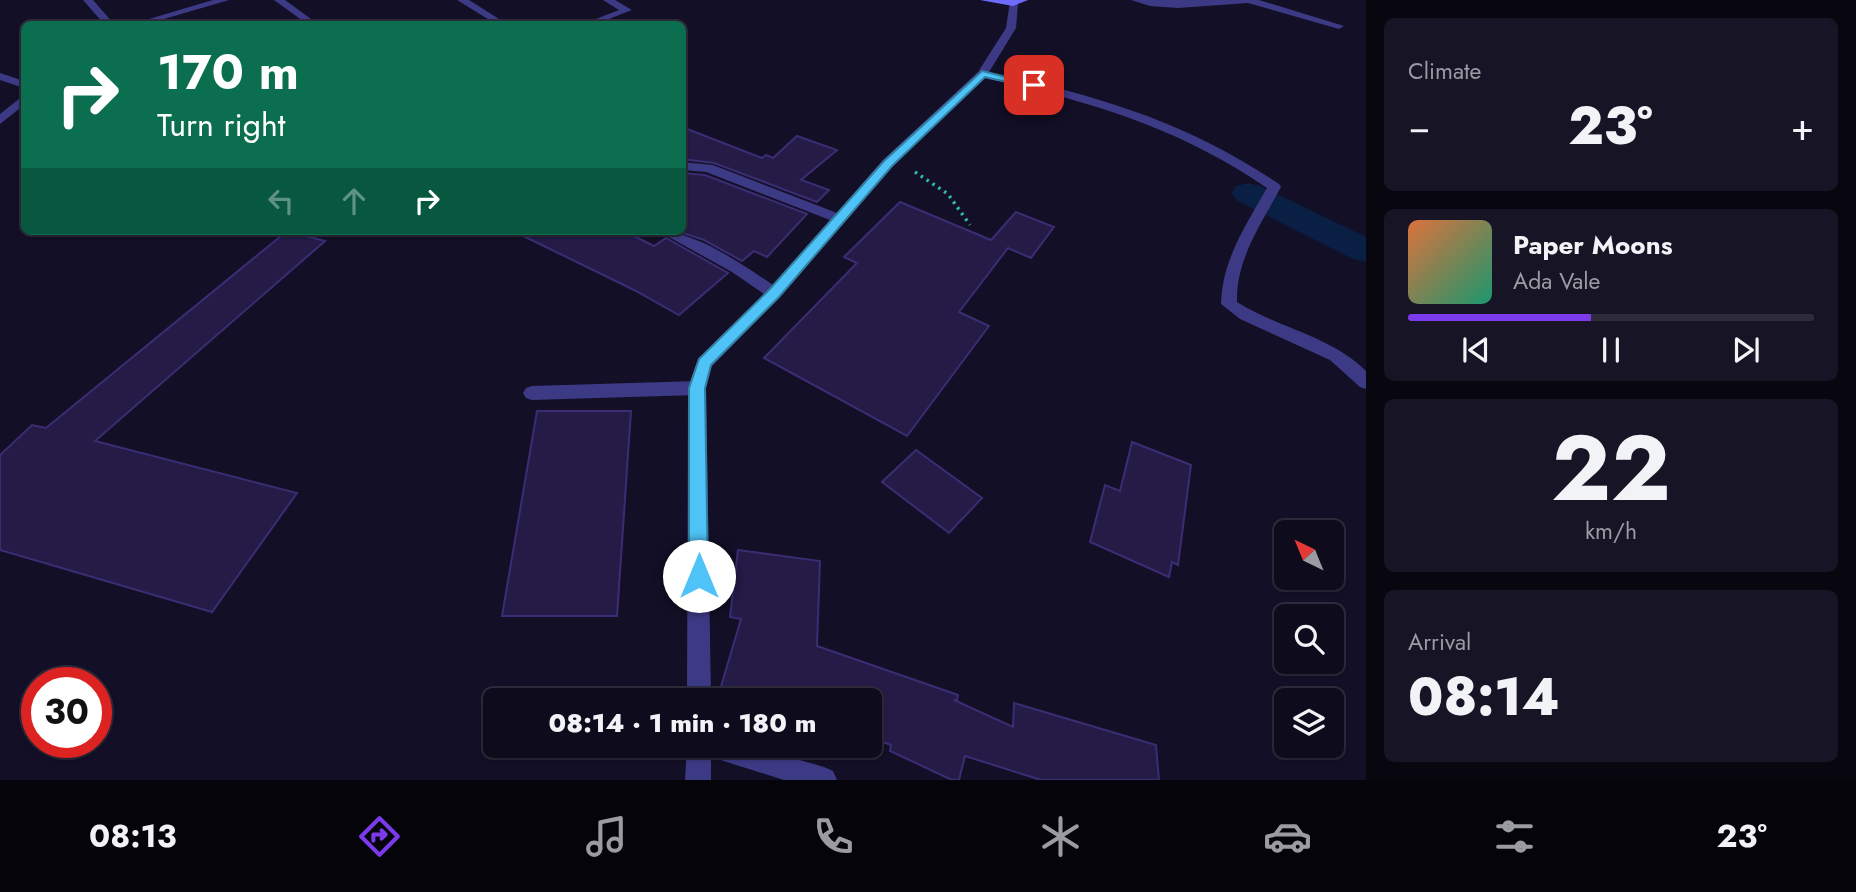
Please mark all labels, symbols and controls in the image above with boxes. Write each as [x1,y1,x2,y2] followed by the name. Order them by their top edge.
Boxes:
[157,37,299,107] text: 170 m
[42,49,133,140] icon: right
[1408,54,1481,88] text: Climate
[1004,55,1064,115] pin
[1015,66,1053,104] icon: arrive
[1568,88,1653,164] text: 23°
[1408,99,1430,154] text: −
[1791,99,1814,154] text: +
[157,102,286,148] text: Turn right
[262,182,300,220] icon: left
[335,182,373,220] icon: ahead
[408,182,446,220] icon: right
[1513,226,1673,264] text: Paper Moons
[1513,264,1600,298] text: Ada Vale
[1457,331,1495,369] icon: previous
[1592,331,1630,369] icon: pause
[1727,331,1765,369] icon: next
[1551,403,1671,534] text: 22
[1585,514,1637,548] text: km/h
[1274,520,1344,590] north arrow
[1274,520,1344,758] map controls
[662,539,736,613] position arrow
[1274,604,1344,674] button: search
[1408,625,1471,659] text: Arrival
[1408,659,1560,735] text: 08:14
[21,667,112,758] speed limit sign: 30
[1274,688,1344,758] button: layers
[549,704,816,742] text: 08:14 · 1 min · 180 m
[355,812,404,861] icon: directions
[582,812,631,861] icon: music
[809,812,858,861] icon: phone
[1036,812,1085,861] icon: climate
[1263,812,1312,861] icon: car
[1490,812,1539,861] icon: filters
[89,813,177,859] text: 08:13
[1717,813,1767,859] text: 23°

